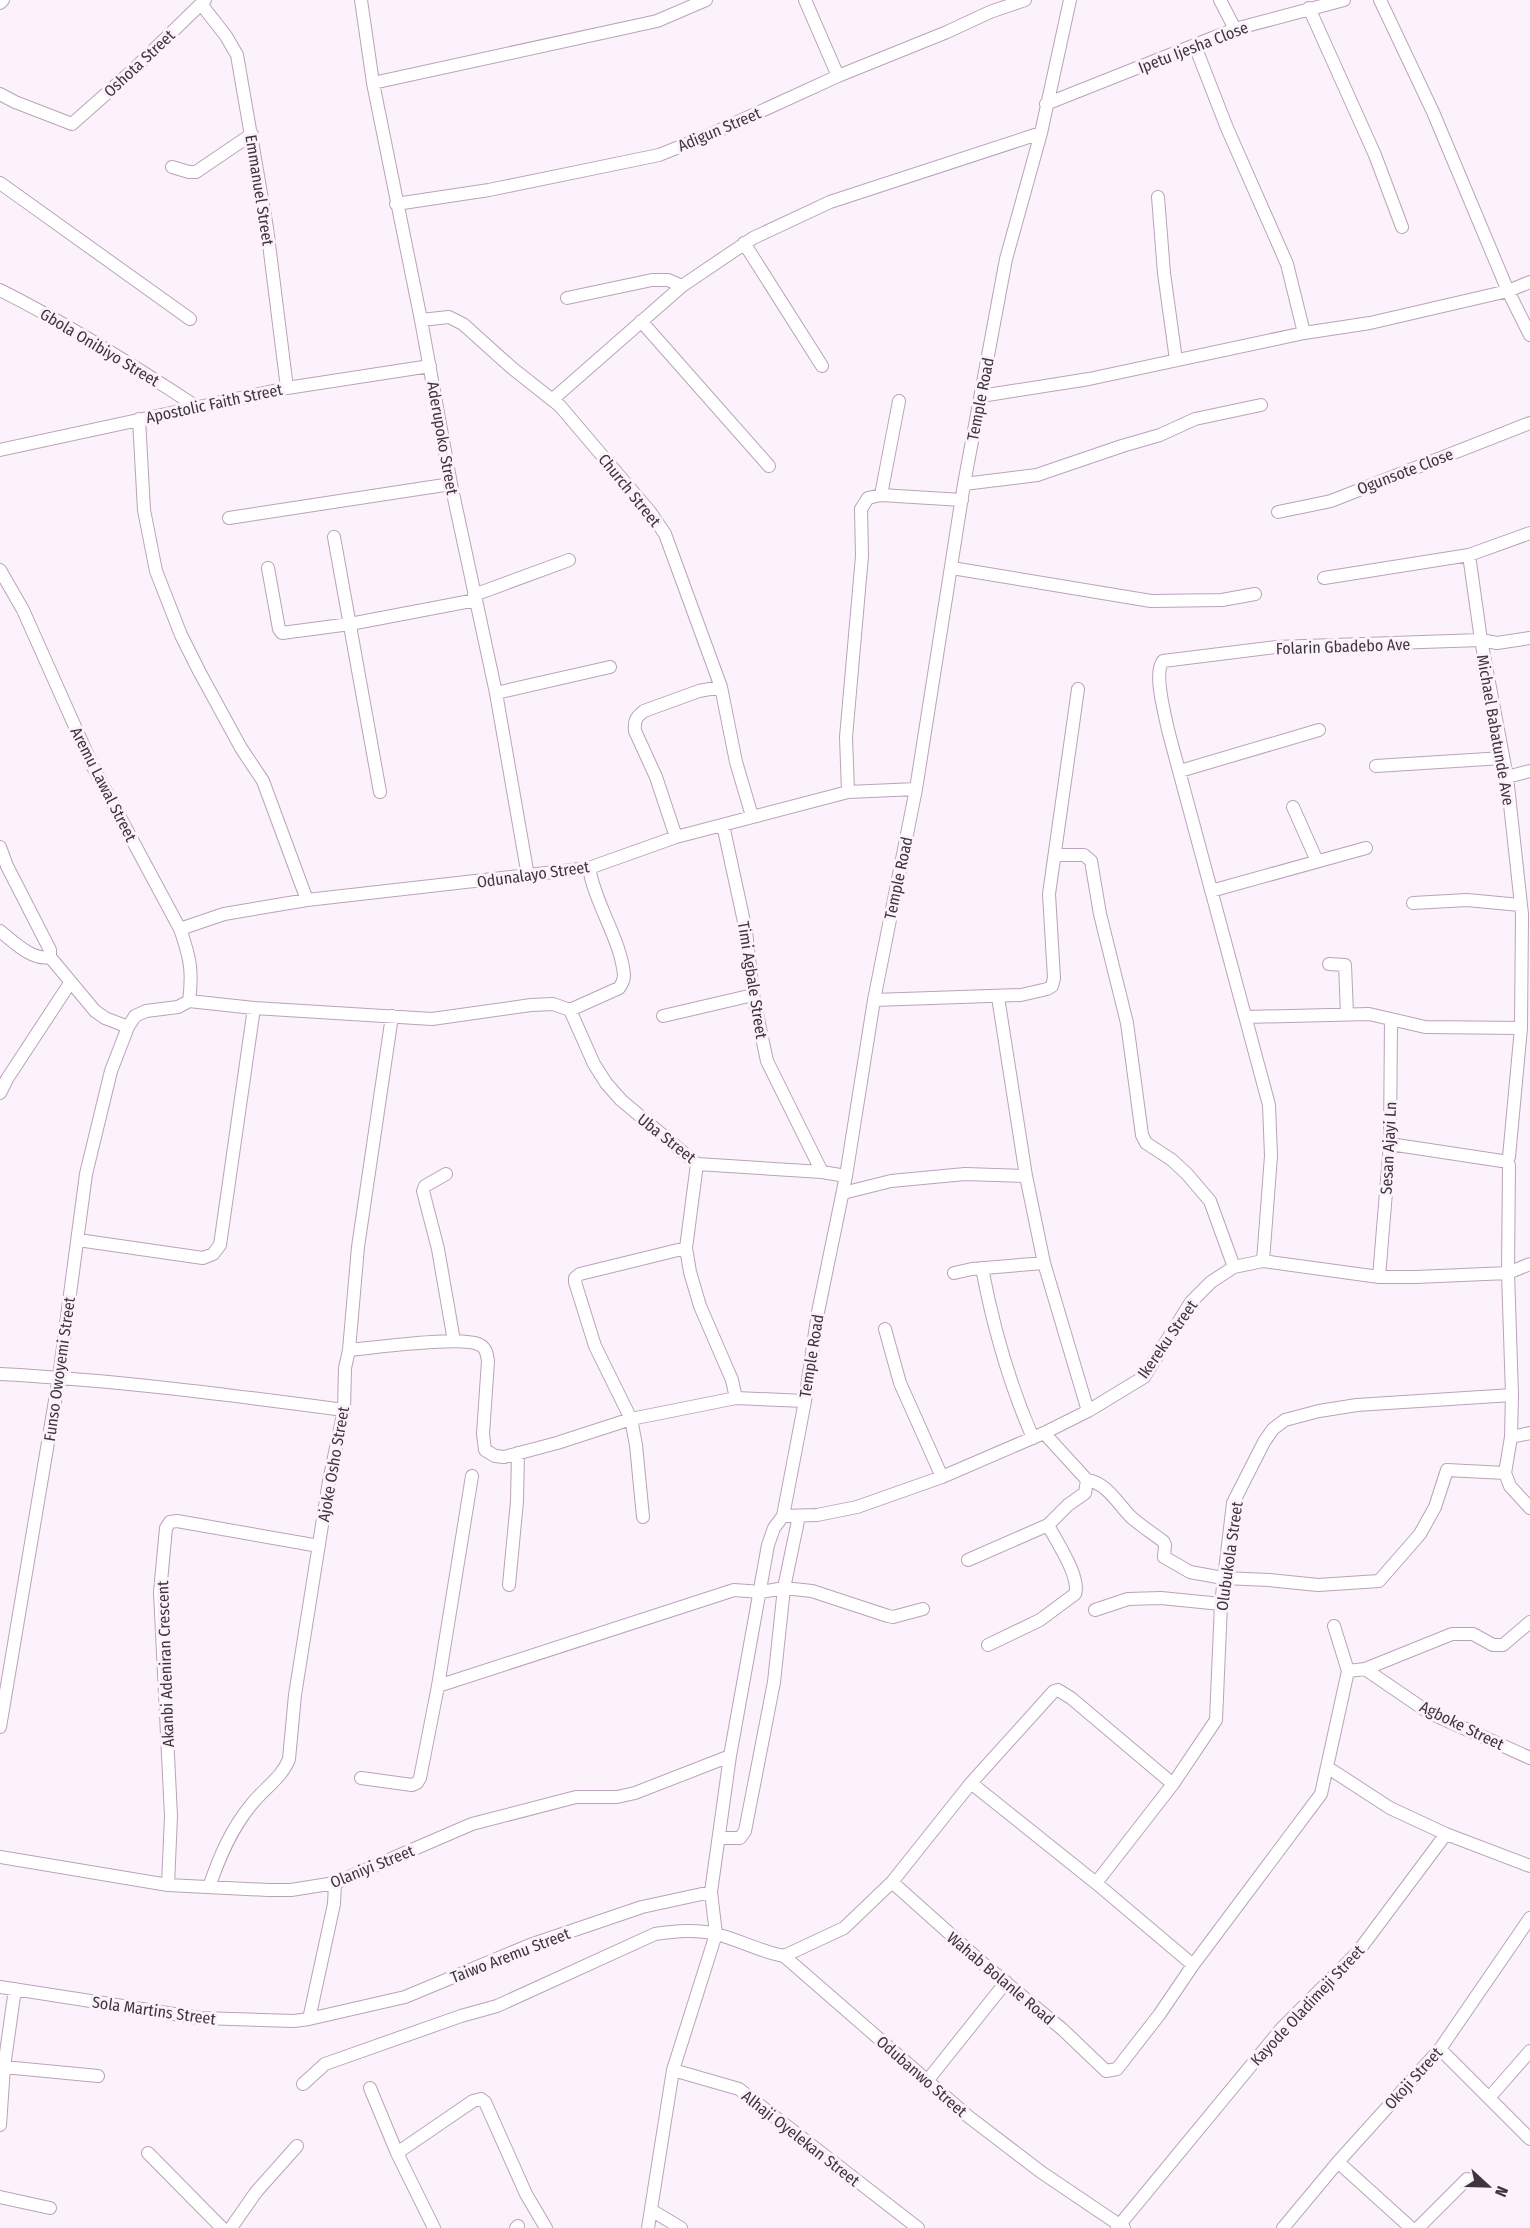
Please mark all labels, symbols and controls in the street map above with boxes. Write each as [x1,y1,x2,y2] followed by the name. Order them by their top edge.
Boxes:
[1136,18,1251,77] street label: Ipetu Ijesha Close
[100,25,179,101] street label: Oshota Street
[675,103,764,155] street label: Adigun Street
[241,133,278,248] street label: Emmanuel Street
[37,304,163,391] street label: Gbola Onibiyo Street
[963,356,998,442] street label: Temple Road
[144,380,285,427] street label: Apostolic Faith Street
[423,380,462,497] street label: Aderupoko Street
[1354,444,1456,499] street label: Ogunsote Close
[594,450,665,531] street label: Church Street
[1275,635,1411,658] street label: Folarin Gbadebo Ave
[1473,653,1518,807] street label: Michael Babatunde Ave
[67,724,141,845] street label: Aremu Lawal Street
[880,835,917,921] street label: Temple Road
[476,857,591,892] street label: Odunalayo Street
[734,920,771,1041] street label: Timi Agbale Street
[1377,1101,1400,1195] street label: Sesan Ajayi Ln
[634,1110,700,1168] street label: Uba Street
[40,1295,79,1442] street label: Funso Owoyemi Street
[1133,1296,1202,1382] street label: Ikereku Street
[796,1313,827,1399] street label: Temple Road
[314,1404,353,1523] street label: Ajoke Osho Street
[1212,1499,1247,1612] street label: Olubukola Street
[153,1580,178,1748] street label: Akanbi Adeniran Crescent
[1417,1697,1508,1754] street label: Agboke Street
[327,1841,418,1892] street label: Olaniyi Street
[448,1924,573,1987] street label: Taiwo Aremu Street
[943,1928,1058,2029] street label: Wahab Bolanle Road
[1247,1941,1369,2069] street label: Kayode Oladimeji Street
[91,1992,218,2029] street label: Sola Martins Street
[873,2032,971,2121] street label: Odubanwo Street
[1381,2043,1447,2113] street label: Okoji Street
[738,2087,864,2191] street label: Alhaji Oyelekan Street
[1458,2156,1518,2216] north arrow
[1491,2183,1512,2199] text: N

